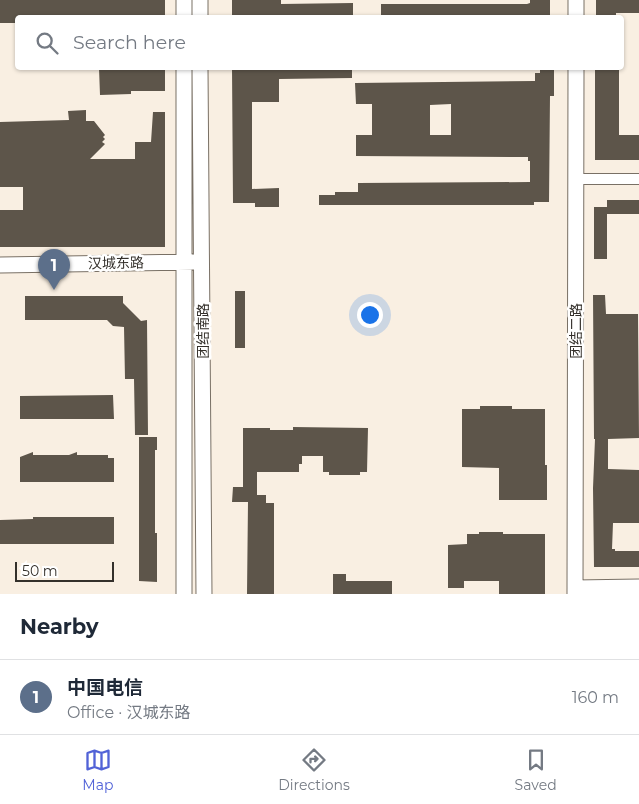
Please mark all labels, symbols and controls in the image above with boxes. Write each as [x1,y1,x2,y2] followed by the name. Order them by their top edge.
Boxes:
[15,15,624,70] search box
[33,29,61,57] icon: search
[73,31,186,54] text: Search here
[38,249,70,290] pin: 1
[88,254,144,272] street label: 汉城东路
[357,302,383,328] your location
[194,303,212,359] street label: 团结南路
[567,303,585,359] street label: 团结二路
[15,559,114,582] scale bar
[22,562,58,580] text: 50 m
[20,614,99,639] text: Nearby
[67,676,143,699] text: 中国电信
[33,688,39,707] text: 1
[572,688,619,707] text: 160 m
[67,703,191,722] text: Office · 汉城东路
[82,746,113,794] tab: Map
[278,746,350,794] tab: Directions
[515,746,557,794] tab: Saved

